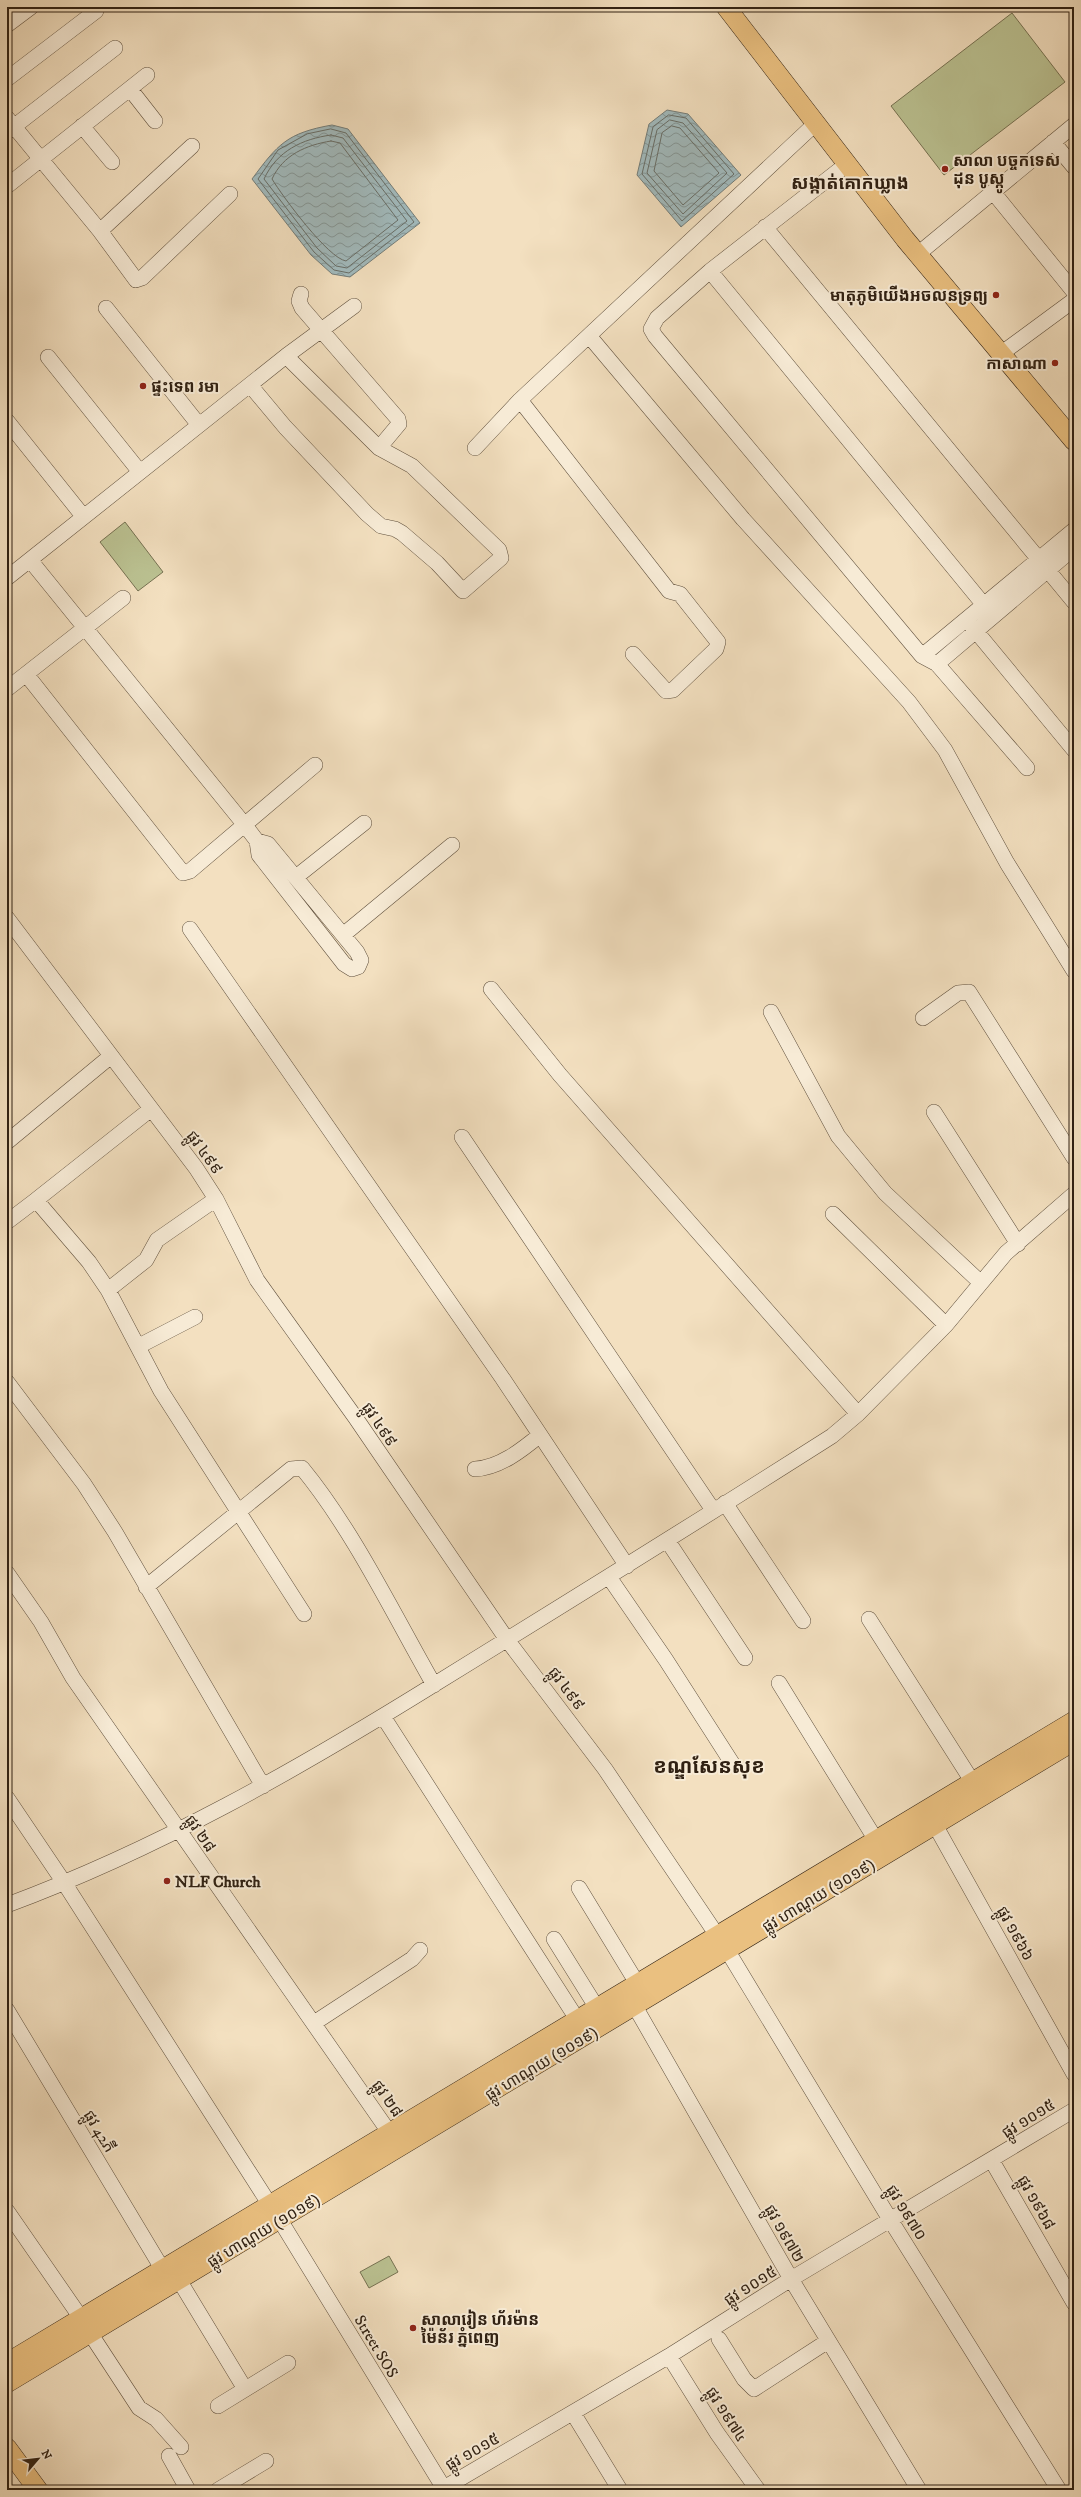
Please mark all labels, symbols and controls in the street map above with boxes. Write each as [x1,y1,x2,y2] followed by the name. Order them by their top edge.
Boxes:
[953,151,1060,194] place label: សាលា បច្ចកទេស ដុន បូស្កូ
[940,164,950,174] marker: សាលា បច្ចកទេស ដុន បូស្កូ
[791,173,909,195] district label: សង្កាត់គោកឃ្លាង
[830,285,988,306] place label: មាតុភូមិយើងអចលនទ្រព្យ
[991,290,1001,300] marker: មាតុភូមិយើងអចលនទ្រព្យ
[986,354,1047,374] place label: កាសាណា
[1050,358,1060,368] marker: កាសាណា
[151,377,219,397] place label: ផ្ទះទេព រមា
[138,381,148,391] marker: ផ្ទះទេព រមា
[179,1127,227,1181] street label: ផ្លូវ ៤៩៩
[354,1399,401,1453] street label: ផ្លូវ ៤៩៩
[540,1663,589,1717] street label: ផ្លូវ ៤៩៩
[653,1755,765,1780] district label: ខណ្ឌសែនសុខ
[177,1811,220,1858] street label: ផ្លូវ ២៨
[758,1854,880,1941] street label: ផ្លូវ ហាណូយ (១០១៩)
[175,1872,261,1892] place label: NLF Church
[162,1876,172,1886] marker: NLF Church
[989,1903,1038,1966] street label: ផ្លូវ ១៩៦៦
[481,2022,603,2109] street label: ផ្លូវ ហាណូយ (១០១៩)
[364,2076,407,2123] street label: ផ្លូវ ២៨
[998,2095,1061,2146] street label: ផ្លូវ ១០១៥
[76,2106,120,2158] street label: ផ្លូវ 42ភី
[1009,2172,1060,2235] street label: ផ្លូវ ១៩៦៨
[878,2181,931,2246] street label: ផ្លូវ ១៩៧០
[203,2189,325,2276] street label: ផ្លូវ ហាណូយ (១០១៩)
[756,2201,809,2268] street label: ផ្លូវ ១៩៧២
[720,2261,783,2314] street label: ផ្លូវ ១០១៥
[421,2309,539,2348] place label: សាលារៀន ហ័រម៉ាន ម៉ៃន័រ ភ្នំពេញ
[350,2312,403,2381] street label: Street SOS
[408,2323,418,2333] marker: សាលារៀន ហ័រម៉ាន ម៉ៃន័រ ភ្នំពេញ
[698,2383,751,2448] street label: ផ្លូវ ១៩៧៤
[442,2428,505,2479] street label: ផ្លូវ ១០១៥
[18,2439,58,2479] north arrow
[38,2448,54,2462] text: N

